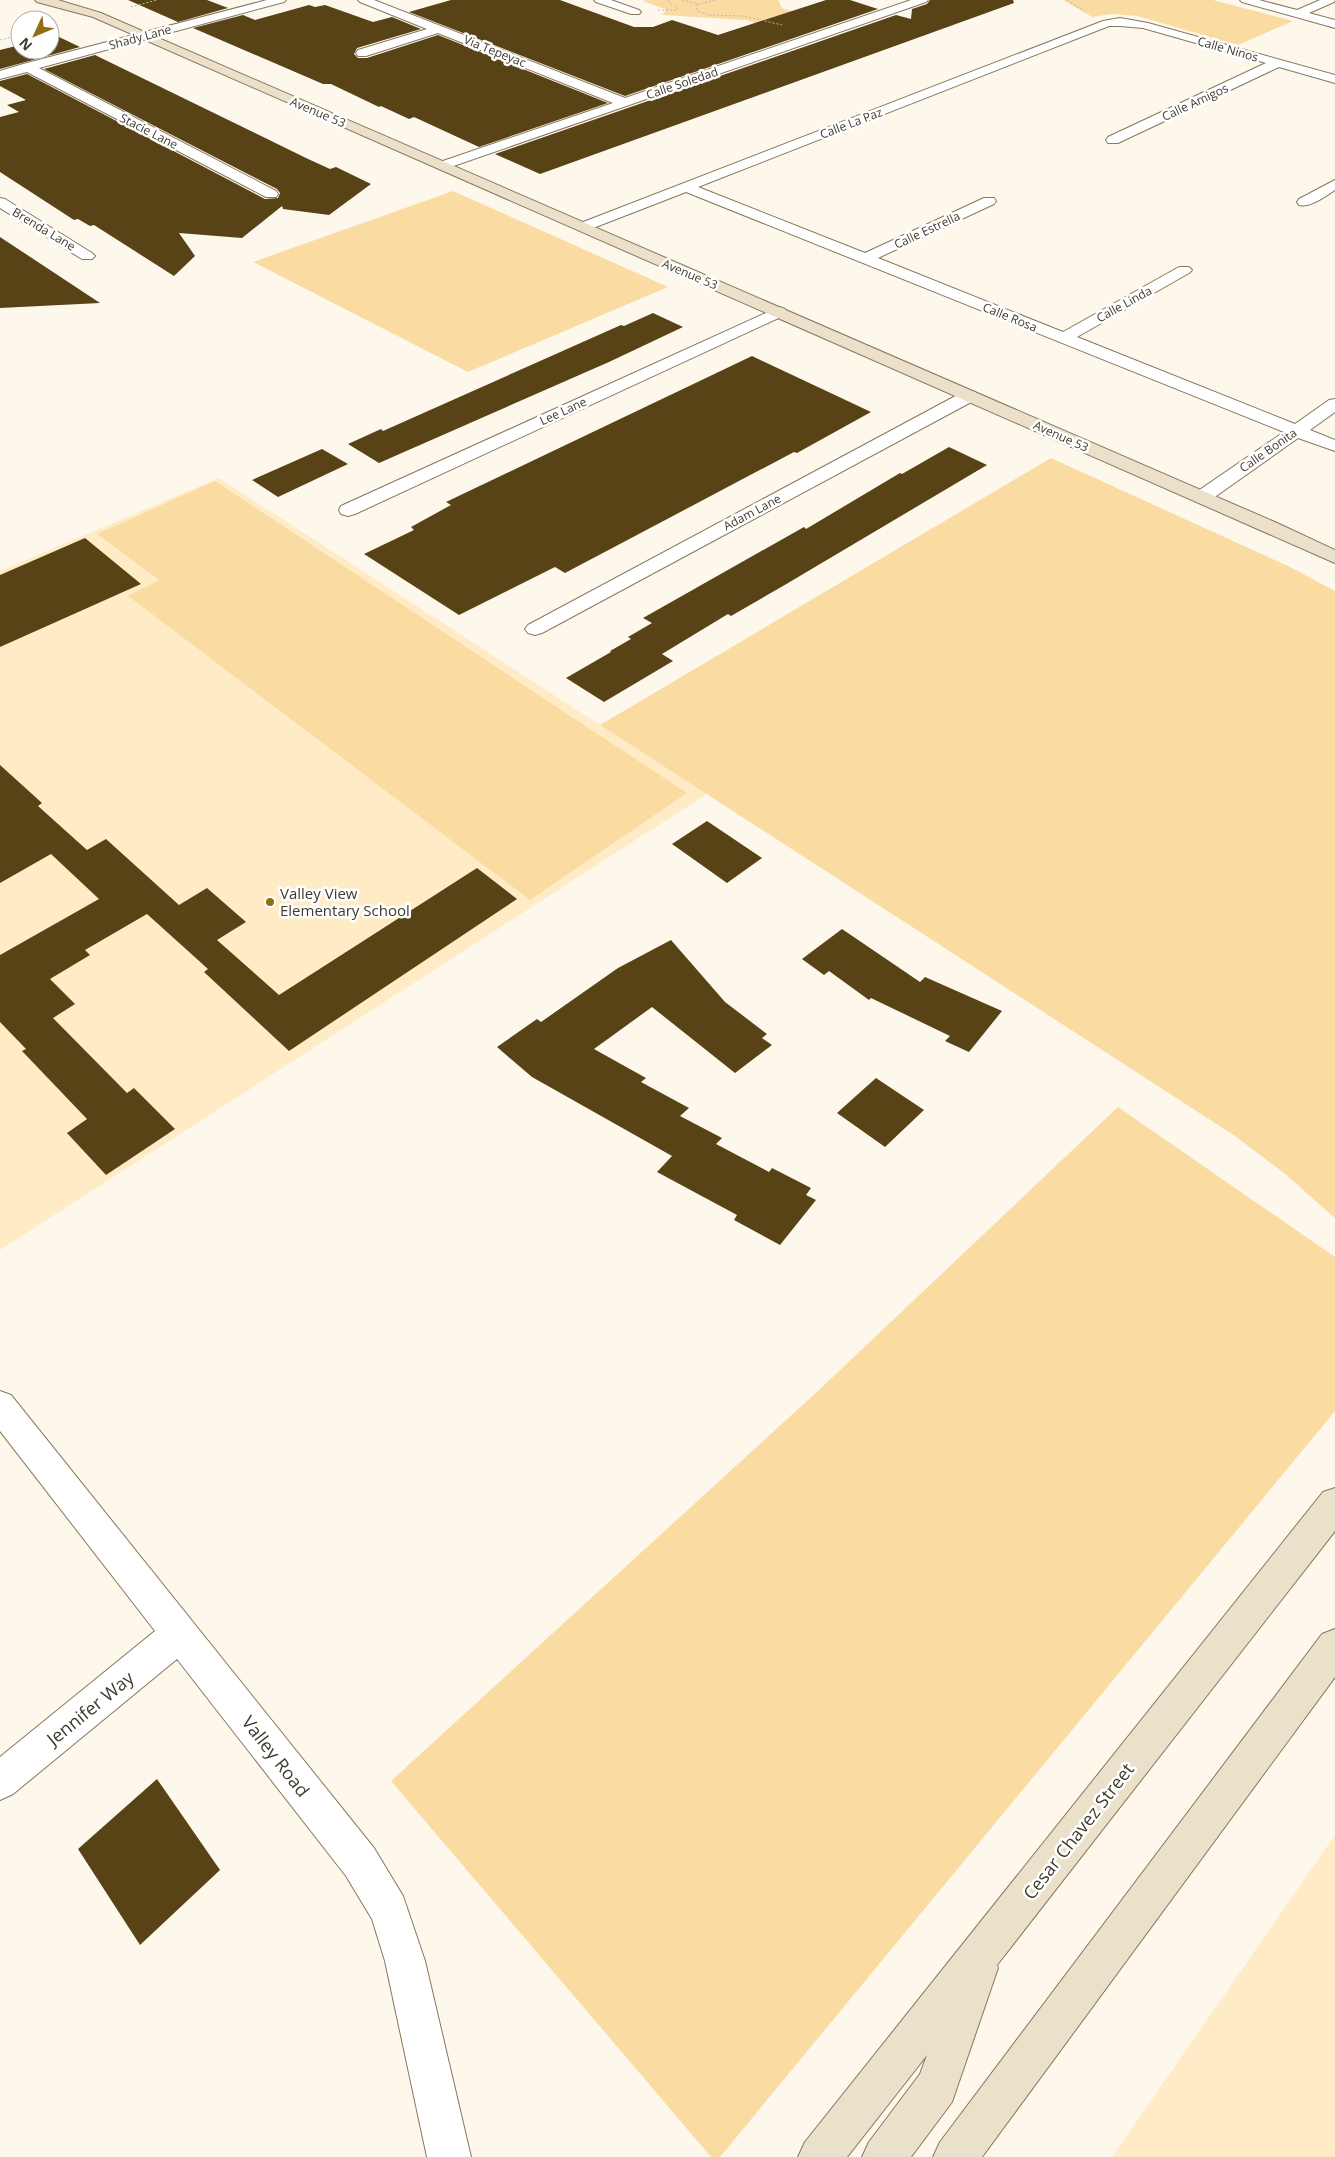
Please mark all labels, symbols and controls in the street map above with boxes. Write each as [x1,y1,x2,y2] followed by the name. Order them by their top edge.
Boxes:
[10,10,60,60] north arrow
[107,20,173,54] street label: Shady Lane
[461,31,529,71] street label: Via Tepeyac
[1196,32,1261,66] street label: Calle Ninos
[14,34,36,55] text: N
[644,63,720,103] street label: Calle Soledad
[1159,79,1231,125] street label: Calle Amigos
[288,93,348,131] street label: Avenue 53
[817,103,885,143] street label: Calle La Paz
[117,109,181,153] street label: Stacie Lane
[9,203,79,255] street label: Brenda Lane
[891,207,963,253] street label: Calle Estrella
[660,255,720,293] street label: Avenue 53
[1093,282,1155,326] street label: Calle Linda
[980,298,1040,336] street label: Calle Rosa
[537,393,589,429] street label: Lee Lane
[1031,416,1091,456] street label: Avenue 53
[1236,424,1300,476] street label: Calle Bonita
[720,490,784,534] street label: Adam Lane
[280,883,410,920] place label: Valley View Elementary School
[264,896,276,908] marker: Valley View Elementary School
[40,1665,139,1752] street label: Jennifer Way
[237,1711,315,1801] street label: Valley Road
[1017,1758,1139,1904] street label: Cesar Chavez Street

